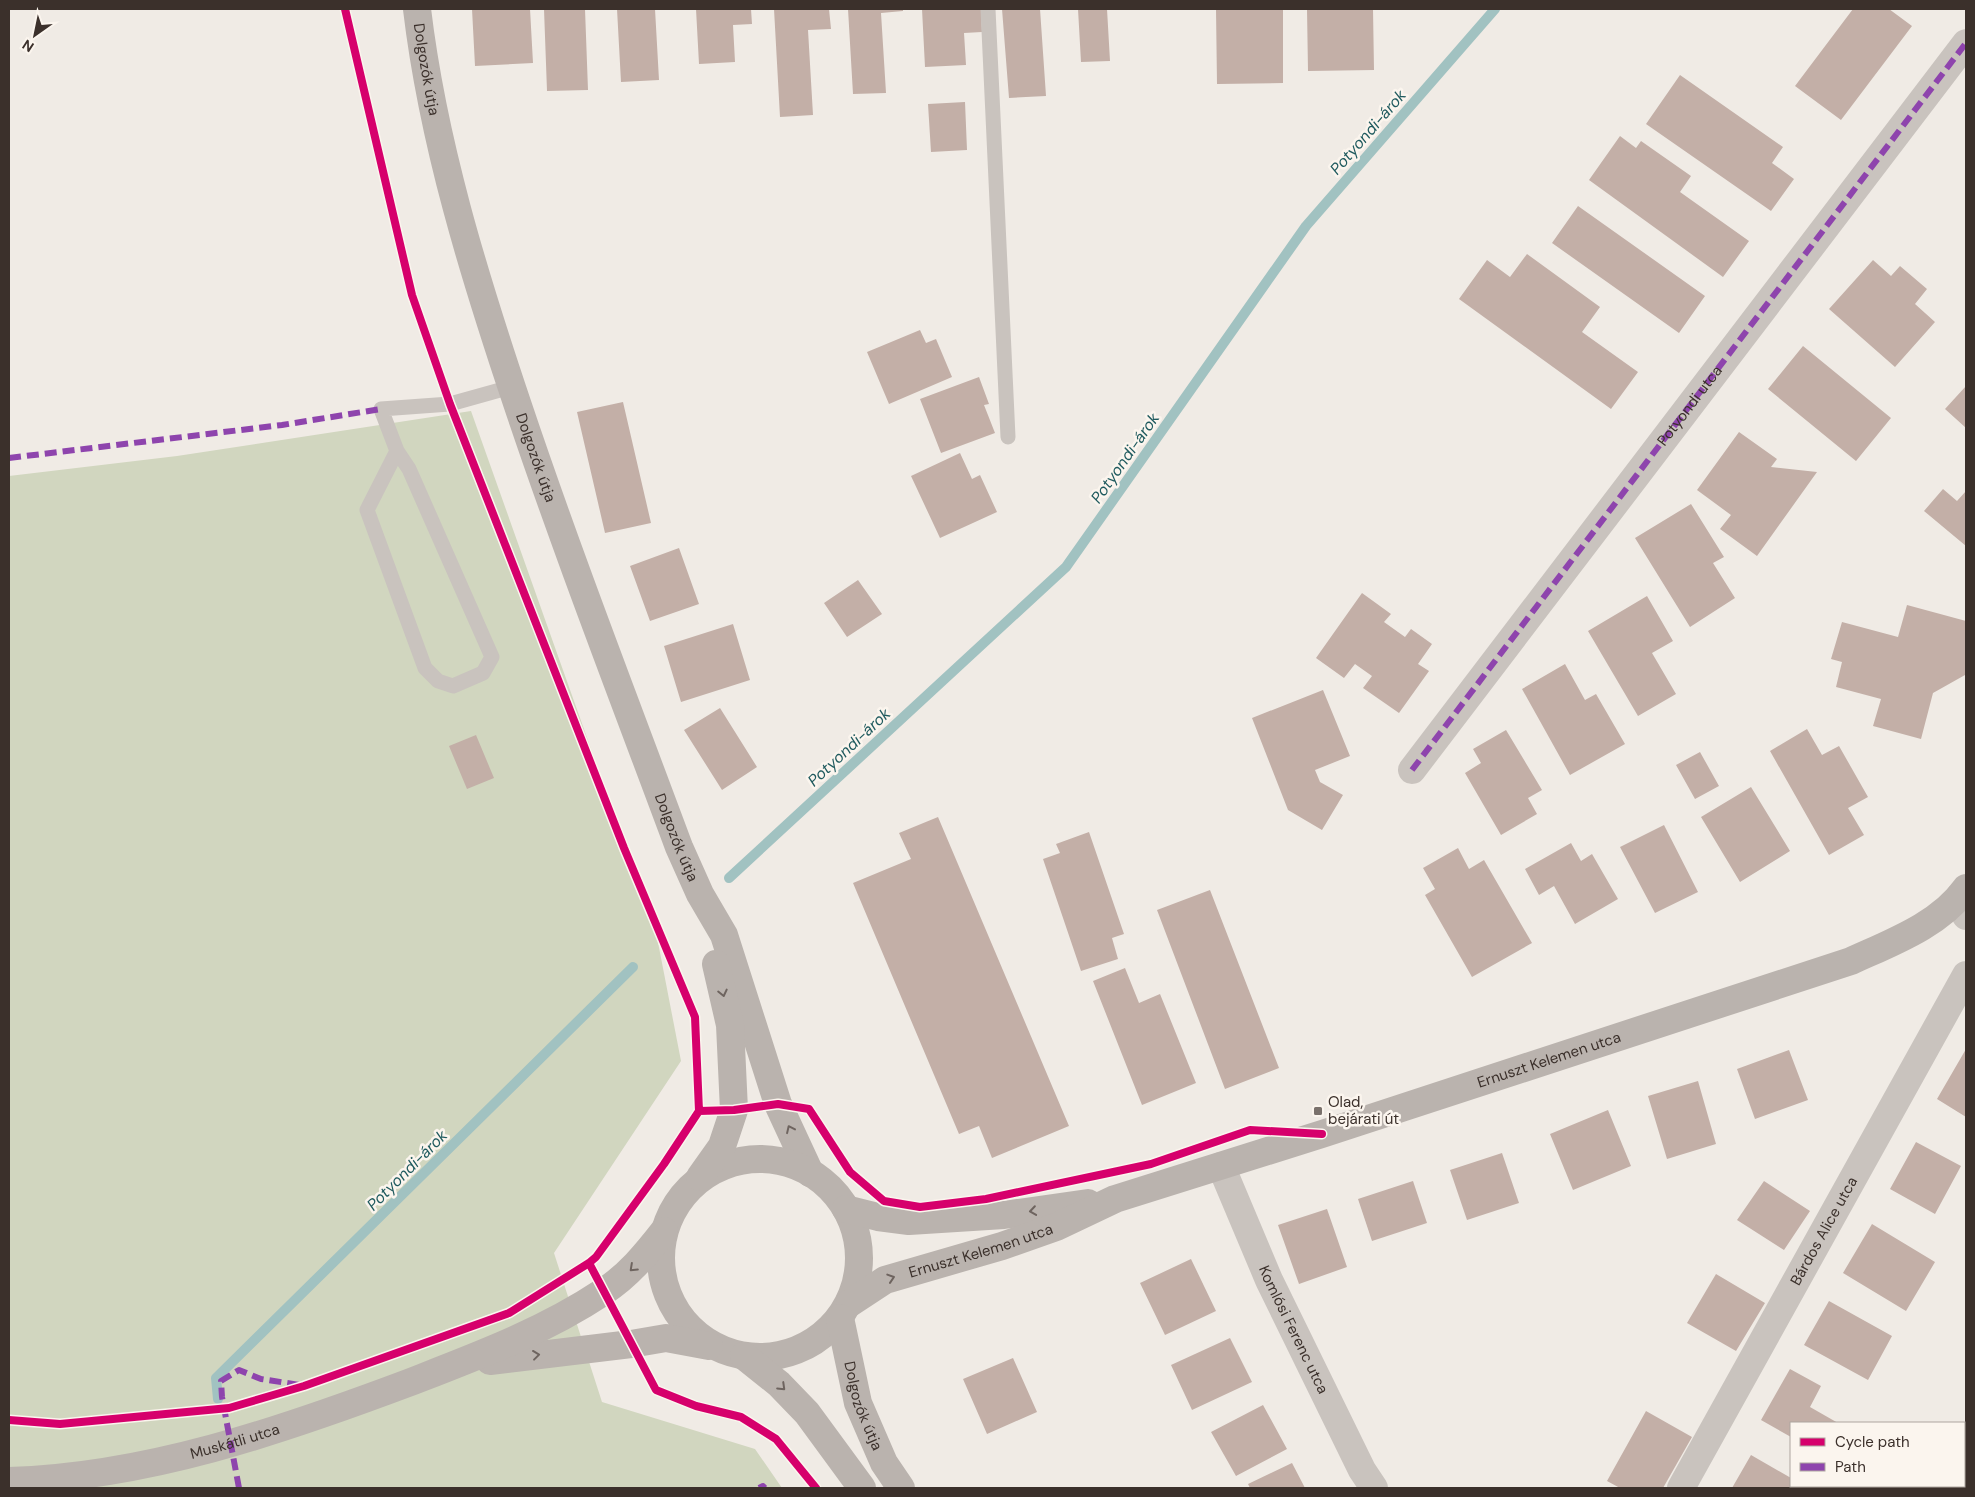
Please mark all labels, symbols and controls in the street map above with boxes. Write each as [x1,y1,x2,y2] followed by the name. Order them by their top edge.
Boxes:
[10,10,60,60] north arrow
[409,22,444,117] street label: Dolgozók útja
[19,36,37,56] text: N
[1325,84,1411,179] water label: Potyondi-árok
[1653,361,1727,450] street label: Potyondi utca
[1086,408,1164,507] water label: Potyondi-árok
[511,410,561,505] street label: Dolgozók útja
[803,703,896,791] water label: Potyondi-árok
[650,791,703,885] street label: Dolgozók útja
[717,988,728,997] one-way arrow
[1475,1027,1623,1093] street label: Ernuszt Kelemen utca
[1328,1092,1399,1129] place label: Olad, bejárati út
[1312,1105,1324,1117] marker: Olad, bejárati út
[362,1125,452,1215] water label: Potyondi-árok
[785,1125,796,1134] one-way arrow
[1786,1173,1862,1289] street label: Bárdos Alice utca
[1028,1205,1036,1216] one-way arrow
[906,1219,1056,1283] street label: Ernuszt Kelemen utca
[630,1262,639,1271] one-way arrow
[1254,1262,1333,1397] street label: Komlósi Ferenc utca
[886,1274,895,1284] one-way arrow
[533,1350,541,1361] one-way arrow
[839,1359,887,1454] street label: Dolgozók útja
[776,1381,785,1390] one-way arrow
[188,1419,282,1464] street label: Muskátli utca
[1790,1422,1965,1487] legend
[1835,1432,1910,1452] text: Cycle path
[1835,1457,1866,1477] text: Path

